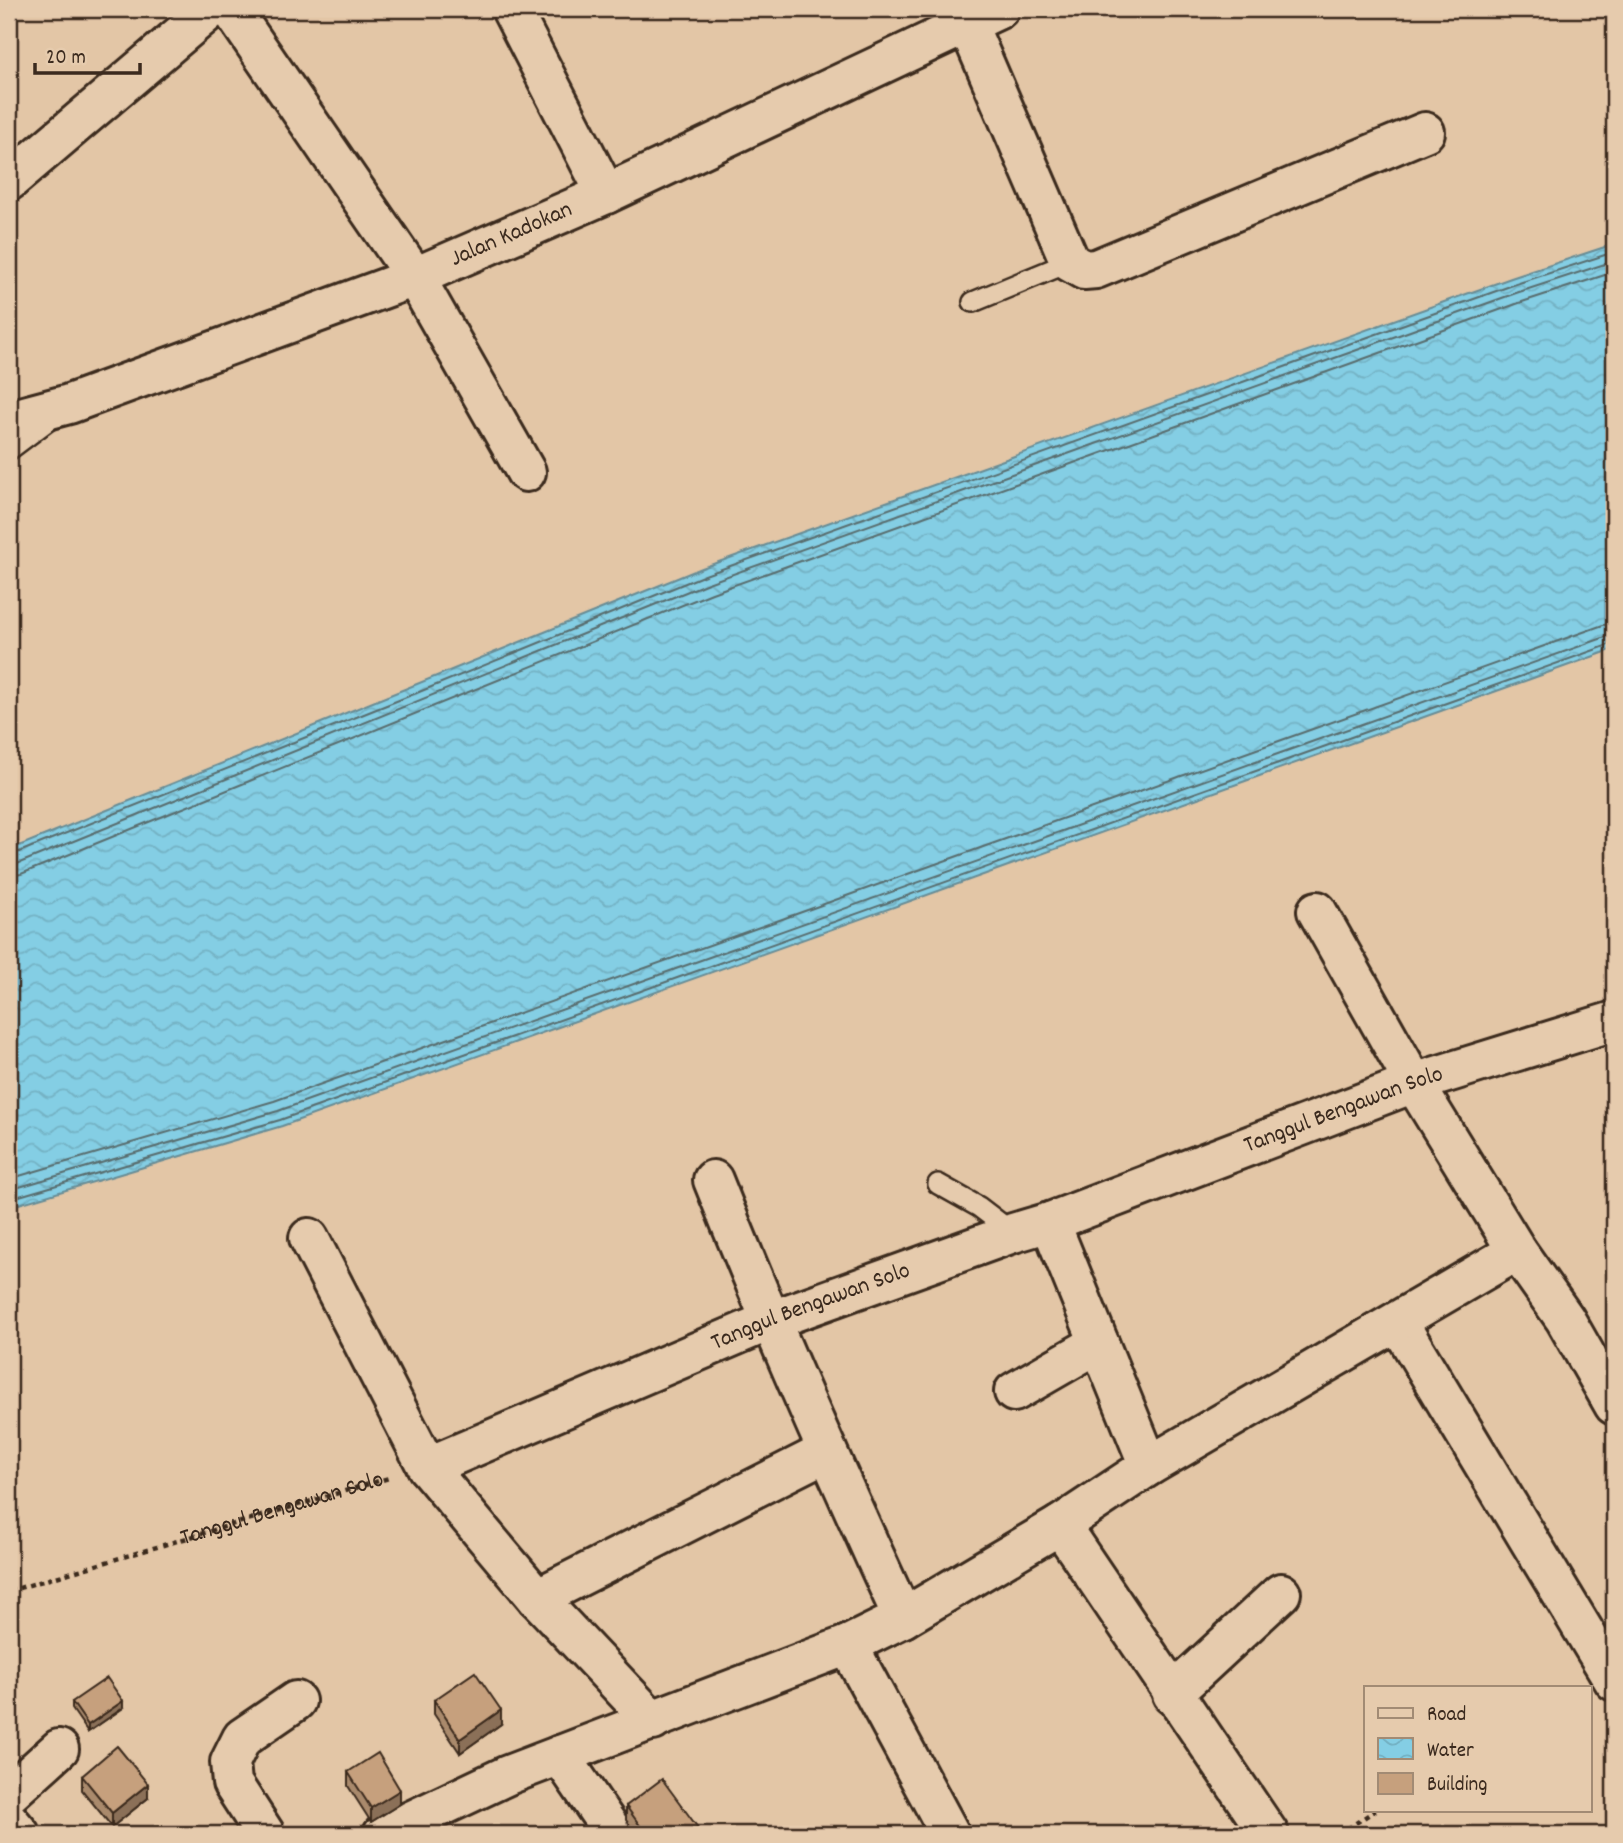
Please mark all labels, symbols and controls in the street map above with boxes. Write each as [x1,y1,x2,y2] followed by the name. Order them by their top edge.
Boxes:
[35,32,140,76] scale bar
[46,44,86,74] text: 20 m
[445,194,578,277] street label: Jalan Kadokan
[1239,1058,1447,1163] street label: Tanggul Bengawan Solo
[706,1254,915,1361] street label: Tanggul Bengawan Solo
[176,1463,388,1556] street label: Tanggul Bengawan Solo
[1364,1686,1592,1812] legend
[1427,1701,1466,1731] text: Road
[1427,1737,1474,1767] text: Water
[1427,1771,1487,1801] text: Building

